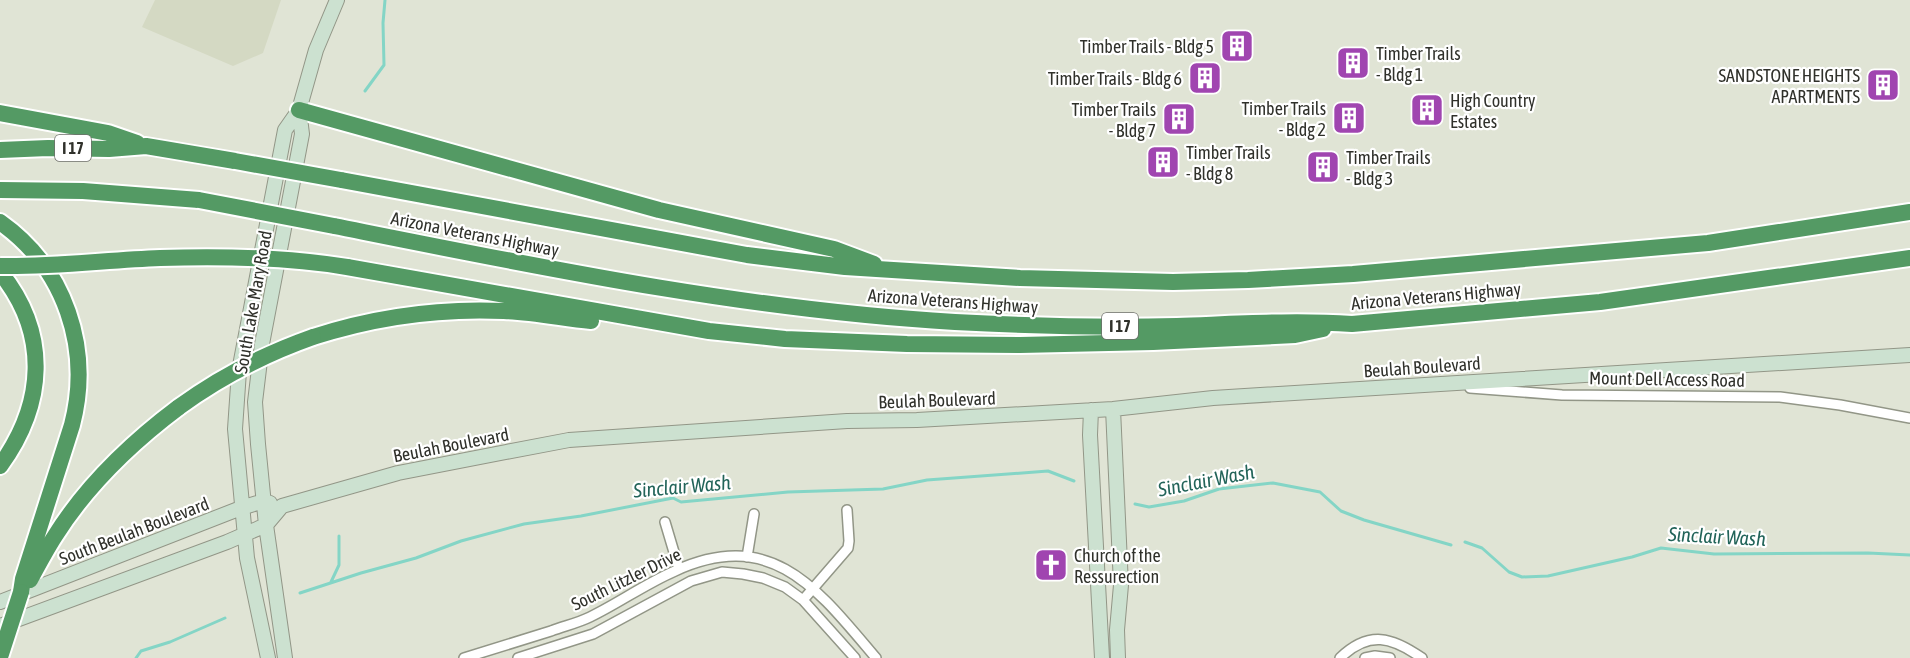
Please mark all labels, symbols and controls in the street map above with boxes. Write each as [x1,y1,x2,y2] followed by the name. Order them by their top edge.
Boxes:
[1219,28,1255,64] building icon: Timber Trails - Bldg 5
[1080,36,1214,57] place label: Timber Trails - Bldg 5
[1376,43,1461,85] place label: Timber Trails - Bldg 1
[1335,45,1371,81] building icon: Timber Trails - Bldg 1
[1187,60,1223,96] building icon: Timber Trails - Bldg 6
[1718,65,1860,107] place label: SANDSTONE HEIGHTS APARTMENTS
[1865,67,1901,103] building icon: SANDSTONE HEIGHTS APARTMENTS
[1048,68,1182,89] place label: Timber Trails - Bldg 6
[1450,90,1535,132] place label: High Country Estates
[1409,92,1445,128] building icon: High Country Estates
[1241,98,1326,140] place label: Timber Trails - Bldg 2
[1071,99,1156,141] place label: Timber Trails - Bldg 7
[1331,100,1367,136] building icon: Timber Trails - Bldg 2
[1161,101,1197,137] building icon: Timber Trails - Bldg 7
[55,135,91,161] road number: I 17
[1186,142,1271,184] place label: Timber Trails - Bldg 8
[1145,144,1181,180] building icon: Timber Trails - Bldg 8
[1346,147,1431,189] place label: Timber Trails - Bldg 3
[1305,149,1341,185] building icon: Timber Trails - Bldg 3
[389,207,561,261] street label: Arizona Veterans Highway
[230,229,276,375] street label: South Lake Mary Road
[1350,278,1522,314] street label: Arizona Veterans Highway
[867,285,1039,317] street label: Arizona Veterans Highway
[1102,313,1138,339] road number: I 17
[1363,352,1481,382] street label: Beulah Boulevard
[1589,367,1745,391] street label: Mount Dell Access Road
[878,387,996,413] street label: Beulah Boulevard
[391,423,511,467] street label: Beulah Boulevard
[1155,459,1256,501] water label: Sinclair Wash
[631,470,732,502] water label: Sinclair Wash
[56,493,212,569] street label: South Beulah Boulevard
[1667,522,1767,550] water label: Sinclair Wash
[568,543,684,615] street label: South Litzler Drive
[1074,545,1161,587] place label: Church of the Ressurection
[1033,547,1069,583] church icon: Church of the Ressurection

